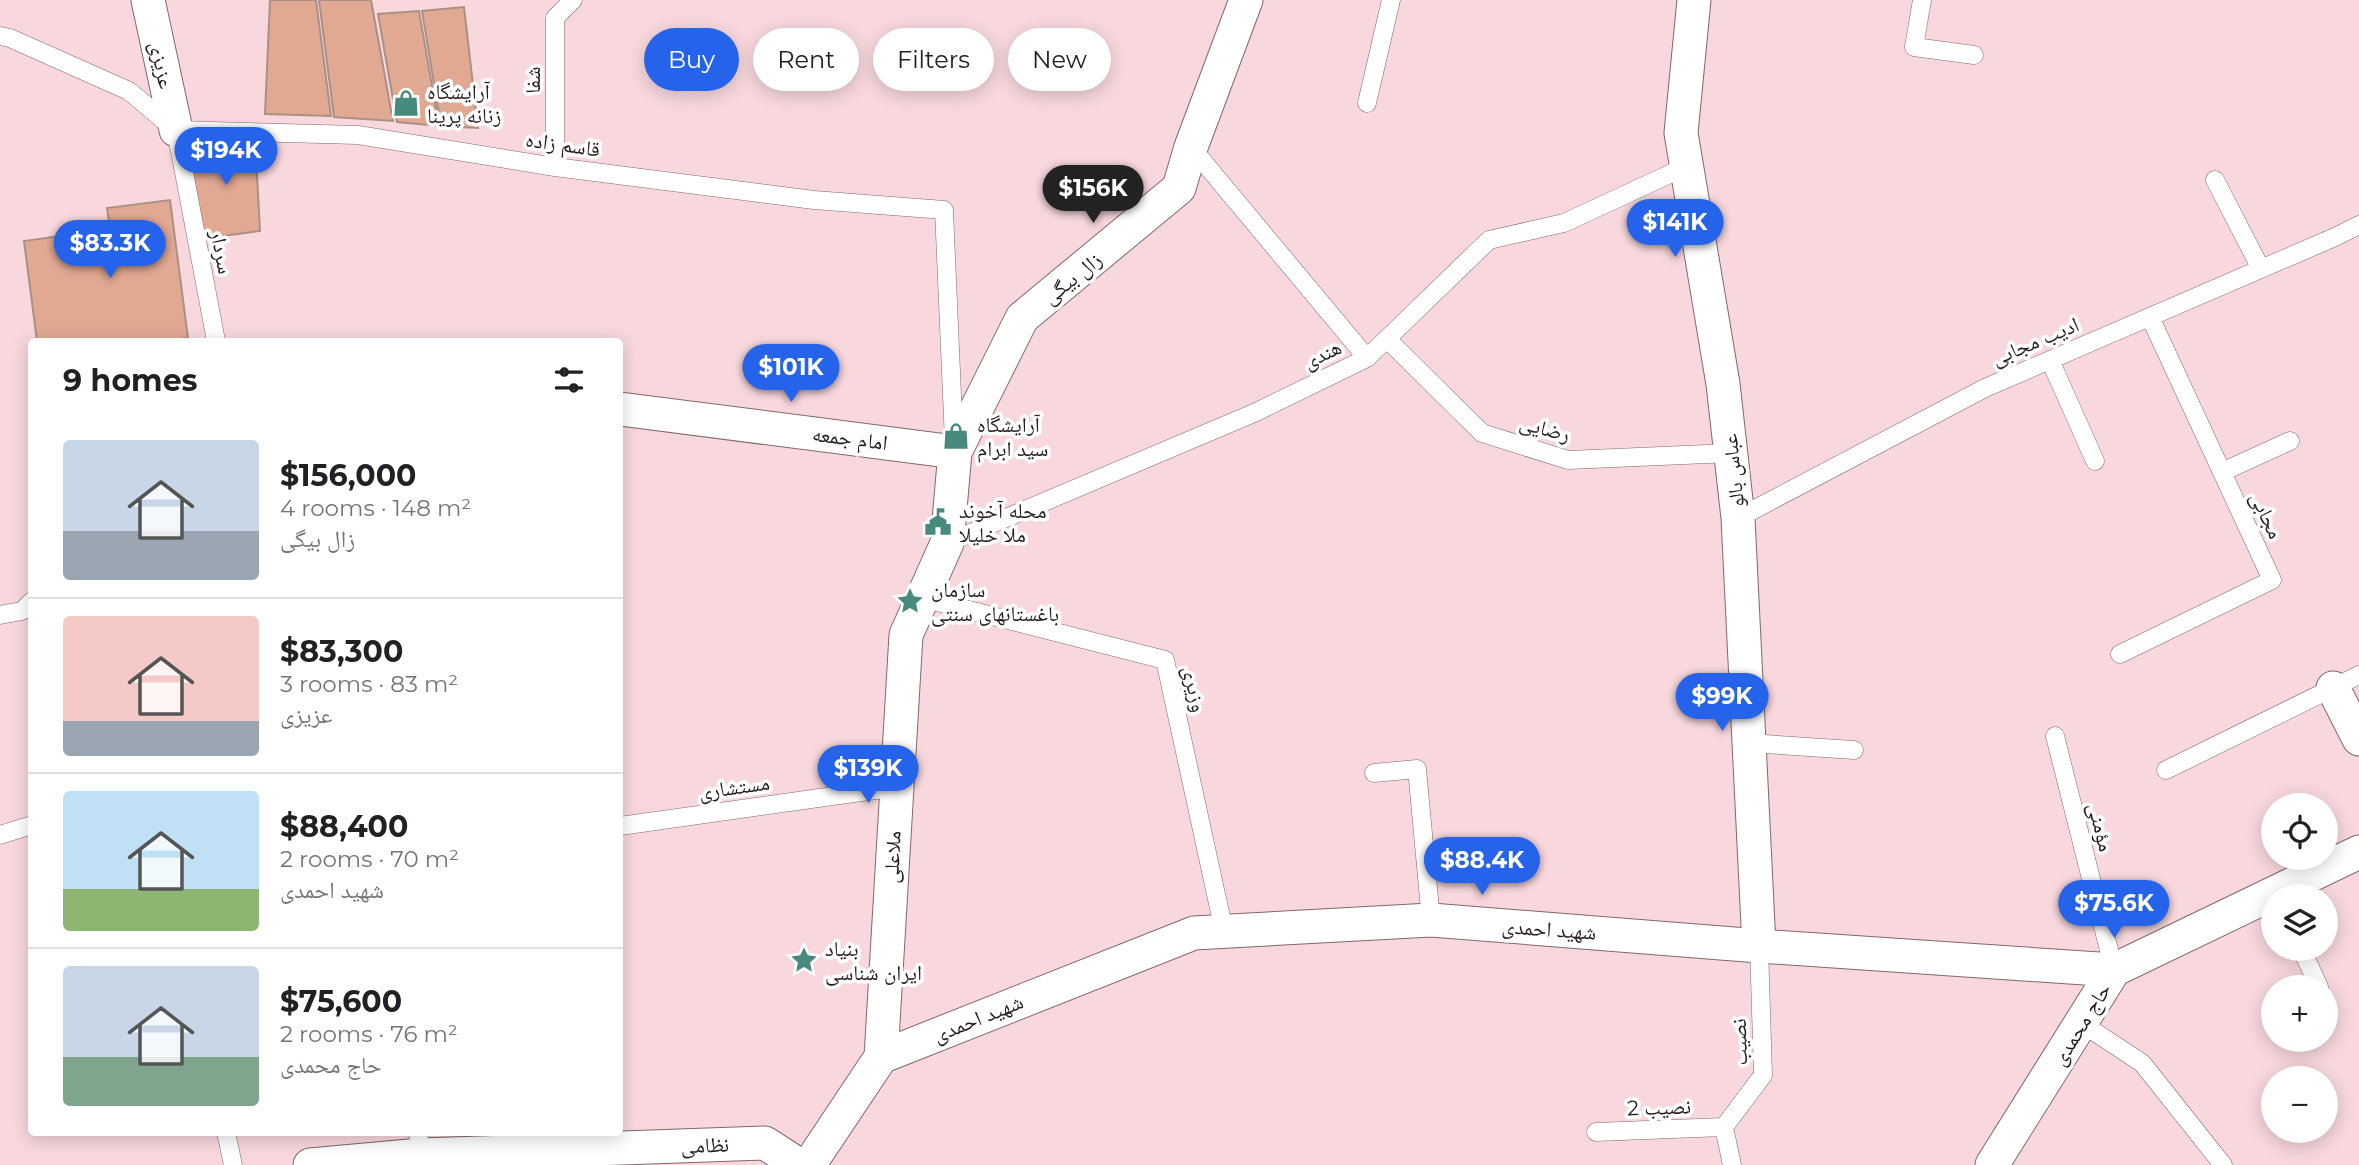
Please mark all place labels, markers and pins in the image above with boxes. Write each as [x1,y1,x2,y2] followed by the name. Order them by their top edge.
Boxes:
[427,79,501,128] place label: آرایشگاه زنانه پرینا
[391,88,421,118] shop icon: آرایشگاه زنانه پرینا
[177,128,275,187] pin: $194K
[1044,166,1142,225] pin: $156K
[1626,200,1724,259] pin: $141K
[53,220,167,280] pin: $83.3K
[742,344,840,404] pin: $101K
[977,412,1048,463] place label: آرایشگاه سید ابرام
[941,421,971,451] shop icon: آرایشگاه سید ابرام
[959,498,1047,547] place label: محله آخوند ملا خلیلا
[923,507,953,537] public building icon: محله آخوند ملا خلیلا
[931,577,1059,627] place label: سازمان باغستانهای سنتی
[895,586,925,616] place icon: سازمان باغستانهای سنتی
[1681,674,1763,733] pin: $99K
[819,746,917,805] pin: $139K
[1425,838,1539,897] pin: $88.4K
[2057,880,2171,940] pin: $75.6K
[825,936,922,986] place label: بنیاد ایران شناسی
[789,945,819,975] place icon: بنیاد ایران شناسی

